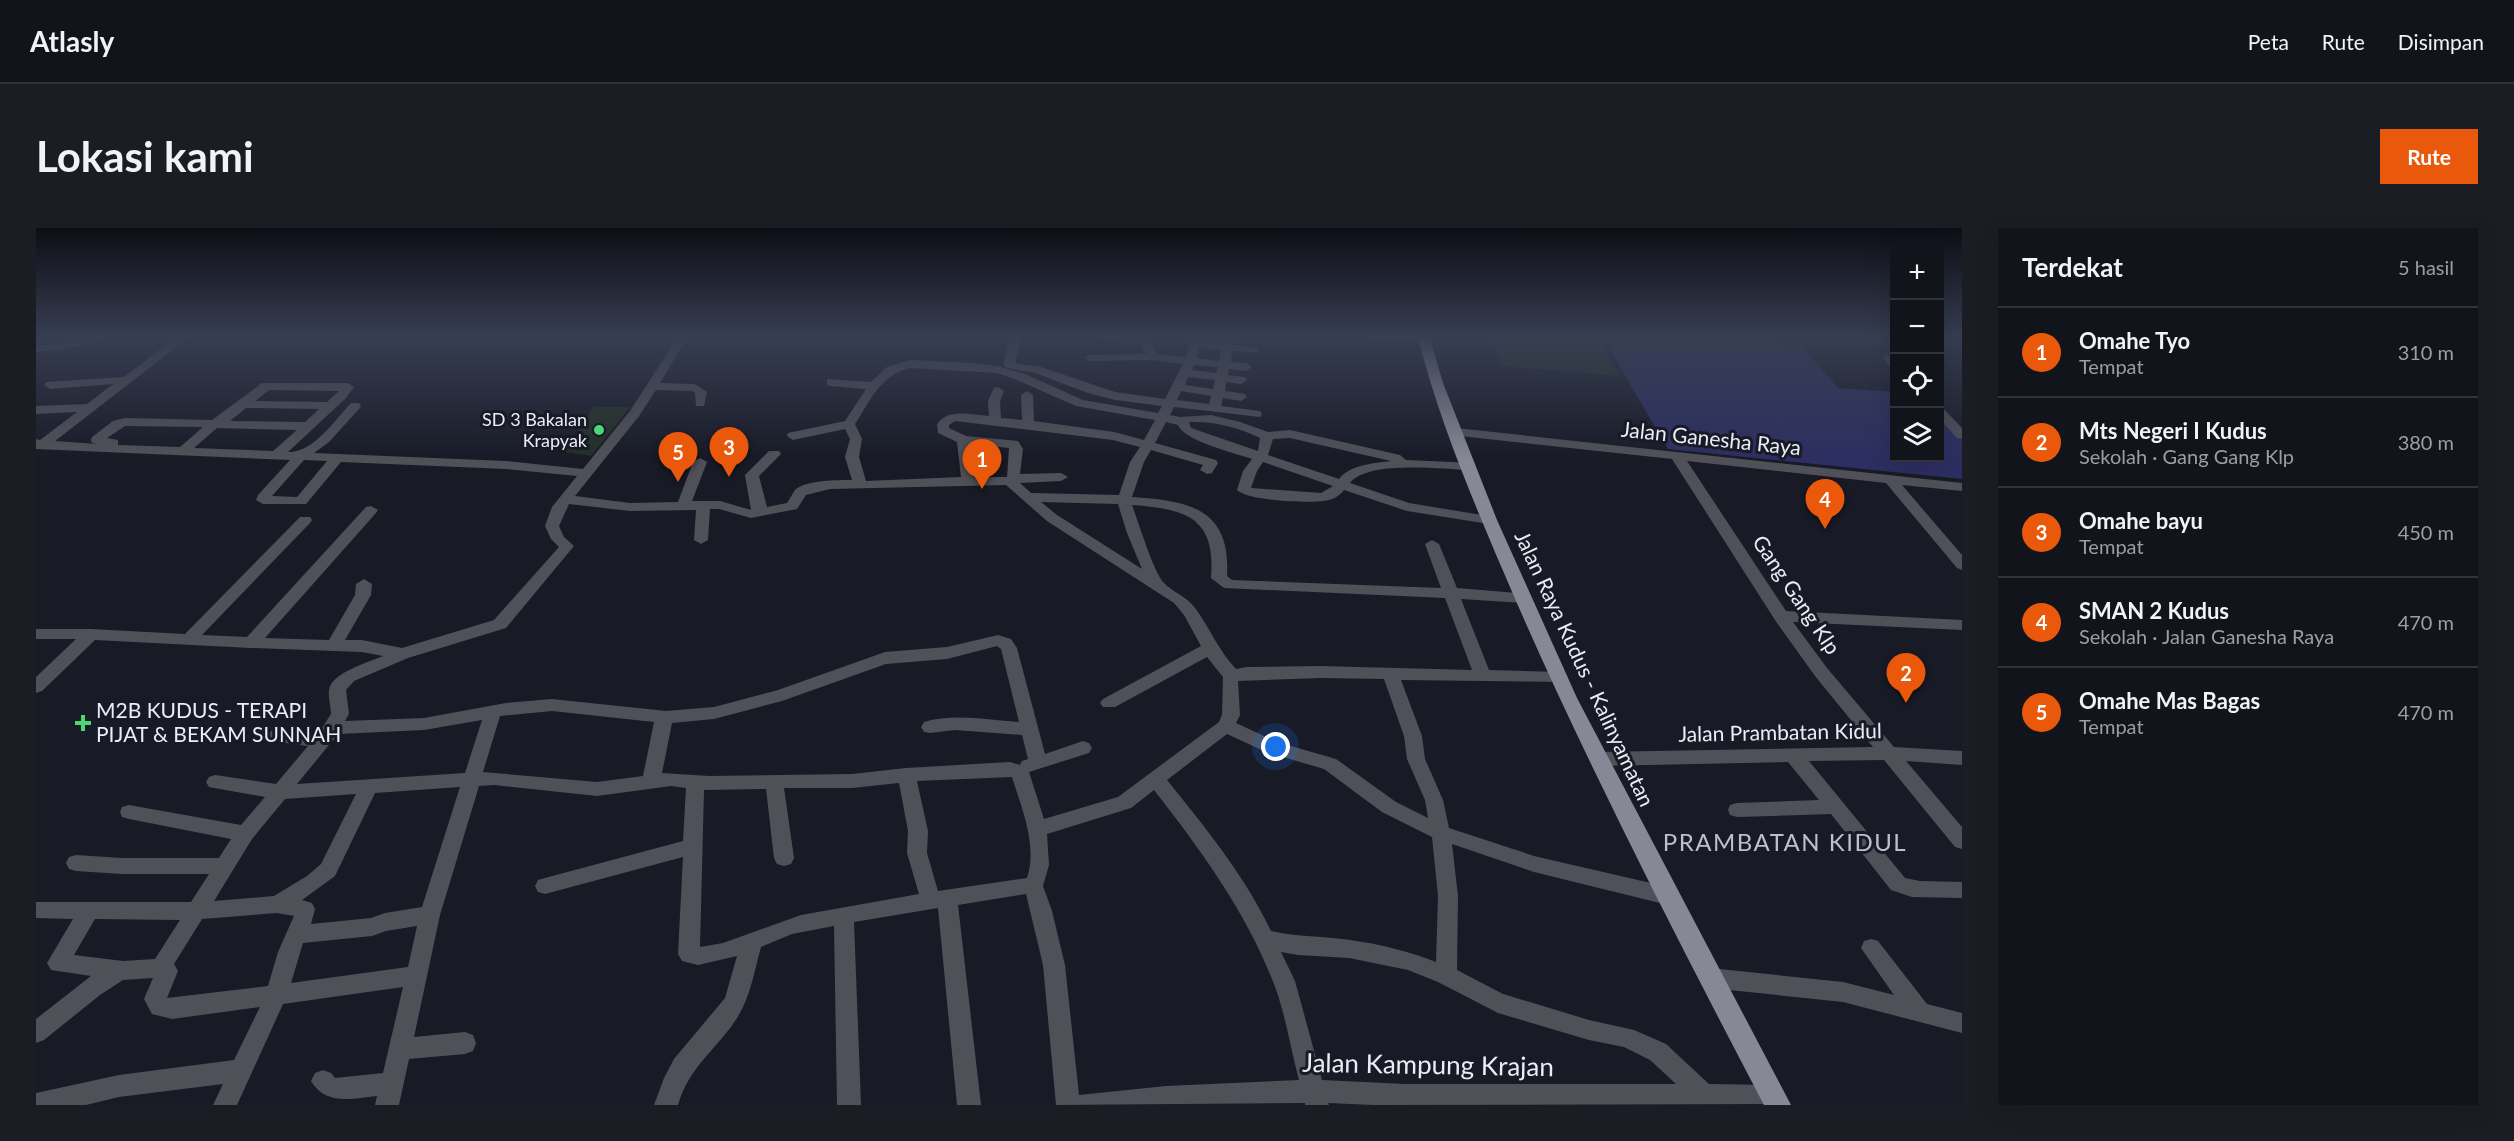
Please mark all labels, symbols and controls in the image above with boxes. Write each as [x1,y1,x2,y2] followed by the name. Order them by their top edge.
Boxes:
[30,24,114,58] text: Atlasly
[2248,29,2289,54] text: Peta
[2322,29,2365,54] text: Rute
[2398,29,2484,54] text: Disimpan
[2380,129,2478,184] button: Rute
[36,131,254,181] text: Lokasi kami
[1890,246,1944,462] map controls
[1890,246,1944,300] button: +
[2022,251,2123,283] text: Terdekat
[2398,255,2454,279] text: 5 hasil
[1890,300,1944,354] button: −
[2079,327,2190,354] text: Omahe Tyo
[2036,340,2047,364] text: 1
[2398,340,2454,364] text: 310 m
[1890,354,1944,408] button: locate
[2079,354,2144,378] text: Tempat
[482,408,588,451] place label: SD 3 Bakalan Krapyak
[1890,408,1944,462] button: layers
[1620,416,1802,459] street label: Jalan Ganesha Raya
[2079,417,2267,444] text: Mts Negeri I Kudus
[592,423,606,437] marker: SD 3 Bakalan Krapyak
[710,428,748,477] pin: 3
[2036,430,2047,454] text: 2
[2398,430,2454,454] text: 380 m
[658,432,698,482] pin: 5
[962,440,1002,489] pin: 1
[2079,444,2294,468] text: Sekolah · Gang Gang Klp
[1806,480,1844,529] pin: 4
[2079,507,2203,534] text: Omahe bayu
[2036,520,2047,544] text: 3
[2398,520,2454,544] text: 450 m
[1510,527,1660,810] street label: Jalan Raya Kudus - Kalinyamatan
[1748,530,1846,658] street label: Gang Gang Klp
[2079,534,2144,558] text: Tempat
[2079,597,2229,624] text: SMAN 2 Kudus
[2036,610,2047,634] text: 4
[2398,610,2454,634] text: 470 m
[2079,624,2334,648] text: Sekolah · Jalan Ganesha Raya
[1886,654,1926,703] pin: 2
[2079,687,2260,714] text: Omahe Mas Bagas
[96,697,341,746] place label: M2B KUDUS - TERAPI PIJAT & BEKAM SUNNAH
[2036,700,2047,724] text: 5
[2398,700,2454,724] text: 470 m
[74,714,92,732] marker: M2B KUDUS - TERAPI PIJAT & BEKAM SUNNAH
[2079,714,2144,738] text: Tempat
[1678,717,1882,746] street label: Jalan Prambatan Kidul
[1261,732,1290,761] your location
[1663,827,1907,856] district label: PRAMBATAN KIDUL
[1302,1046,1554,1082] street label: Jalan Kampung Krajan

